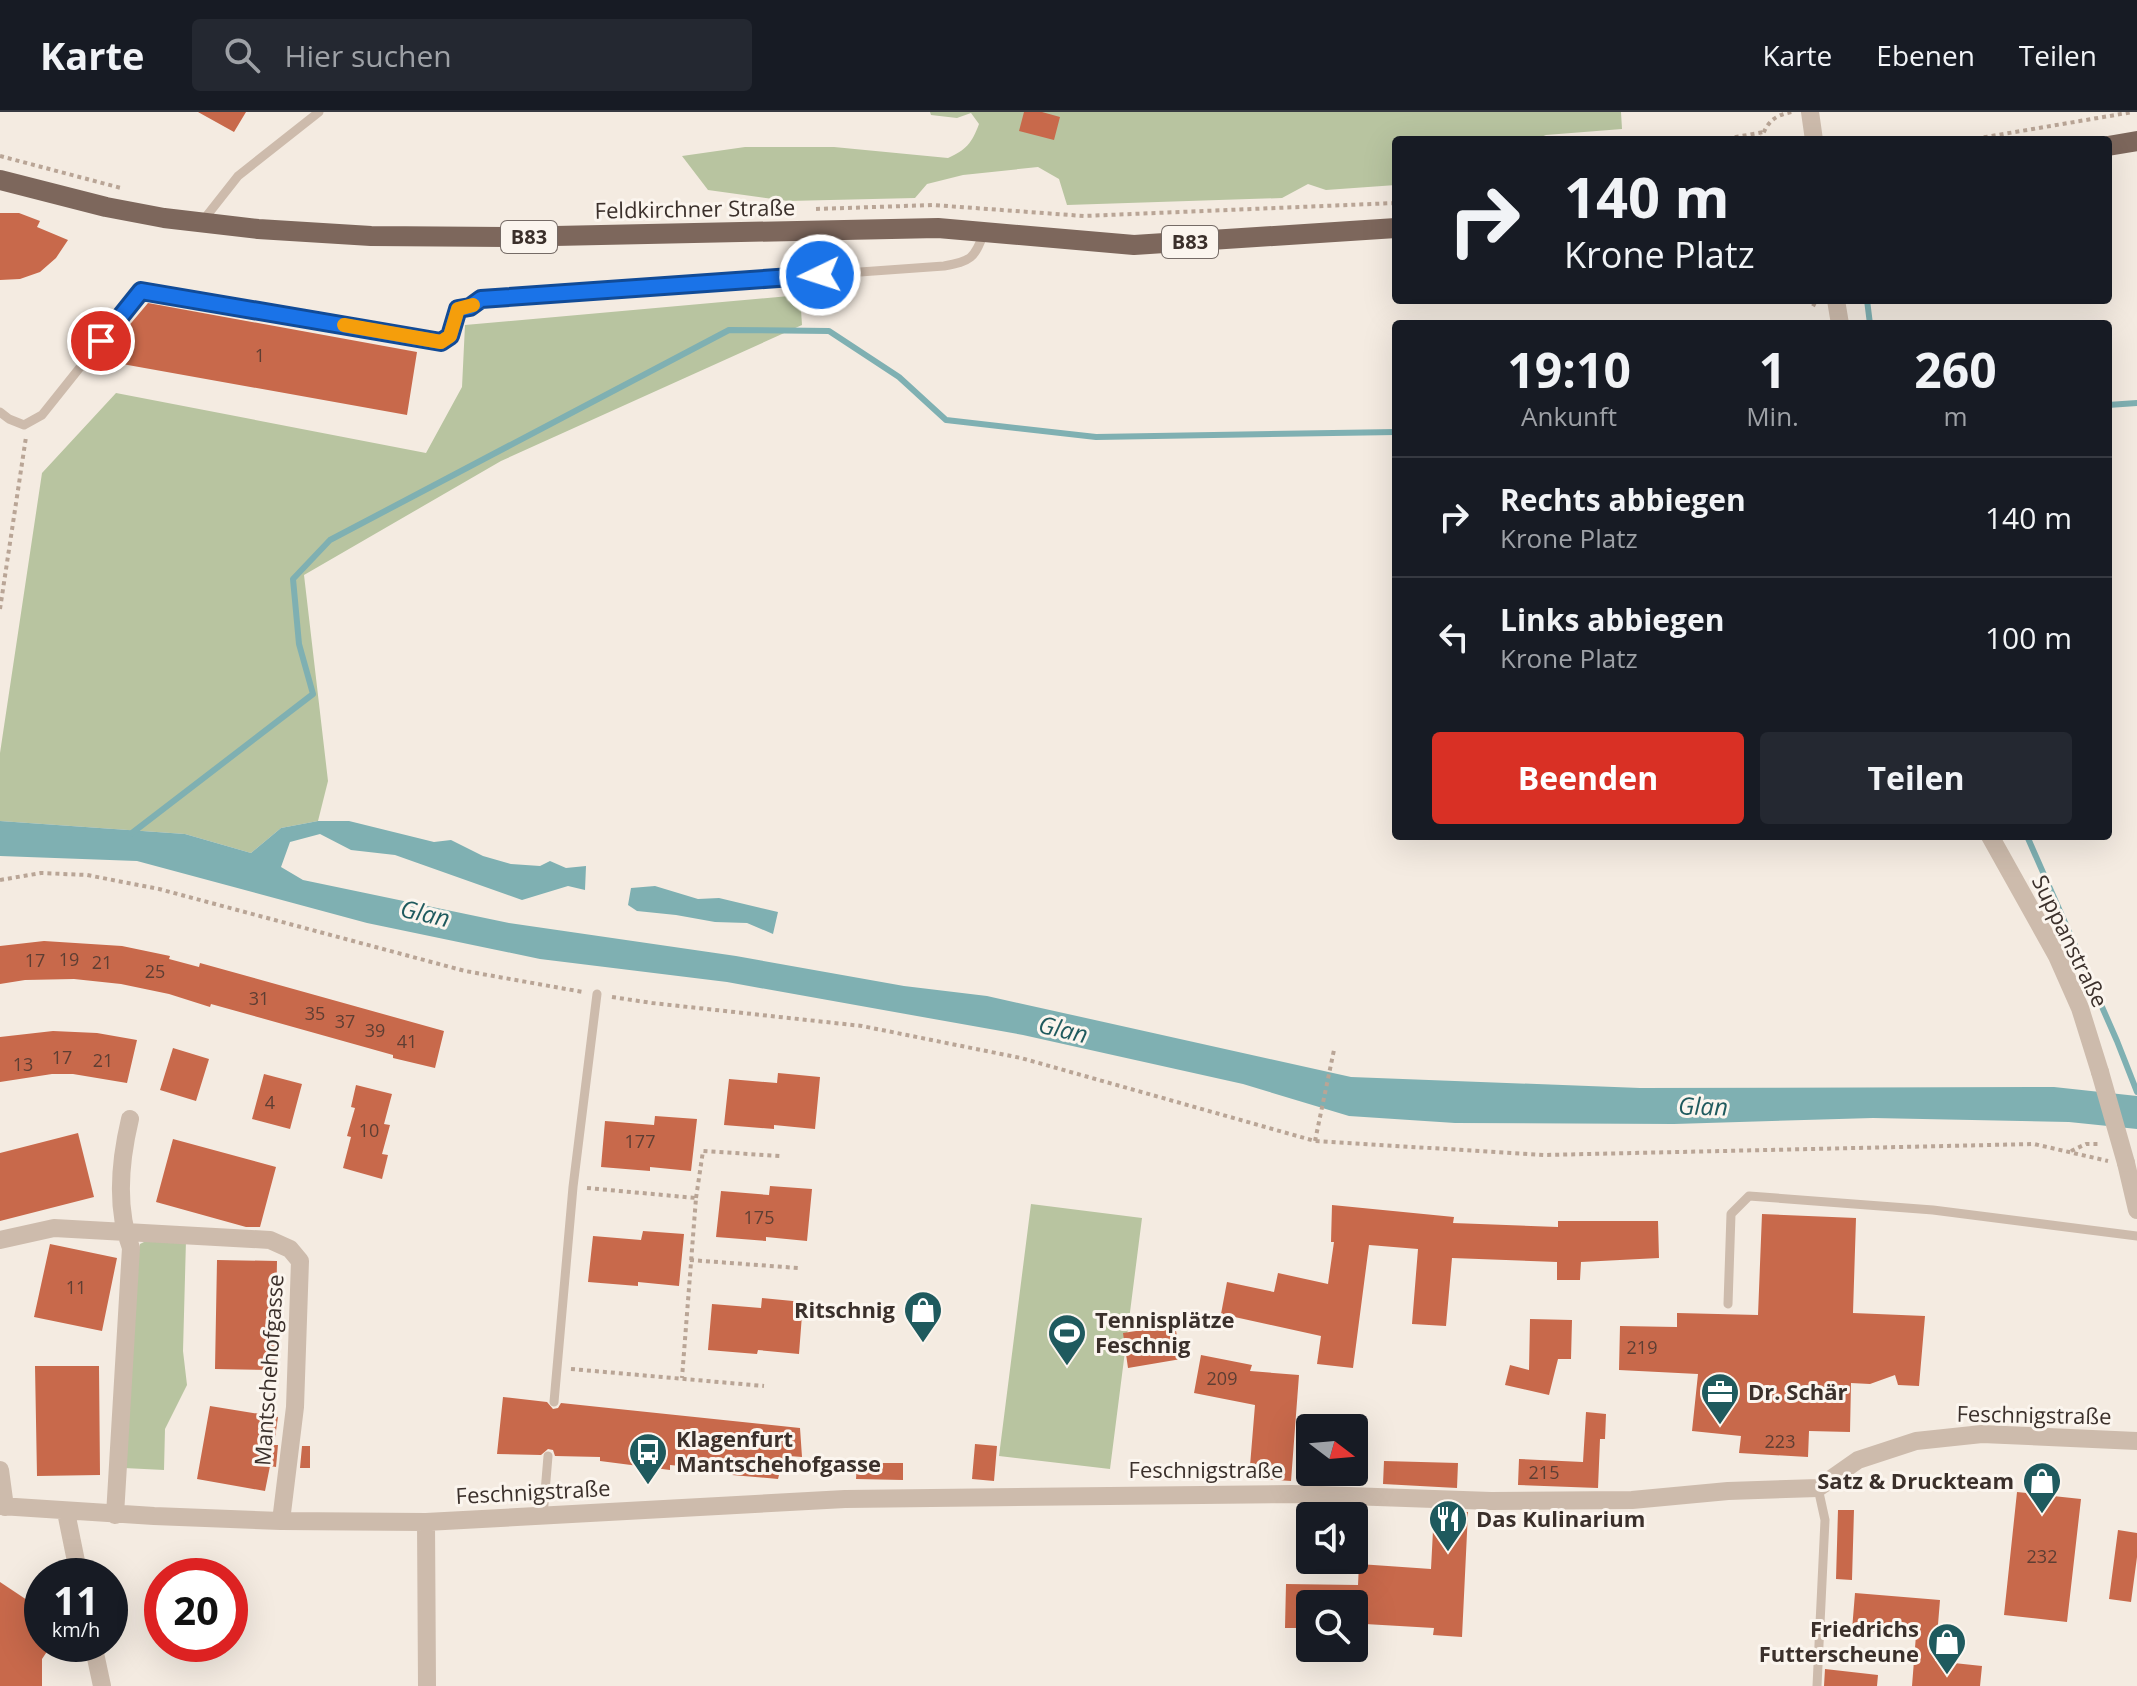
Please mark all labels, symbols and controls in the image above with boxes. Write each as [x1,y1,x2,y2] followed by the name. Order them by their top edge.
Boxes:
[192,19,752,91] search box
[40,29,144,81] text: Karte
[220,33,264,77] icon: search
[284,35,452,76] text: Hier suchen
[1762,36,1832,74] text: Karte
[1876,36,1975,74] text: Ebenen
[2019,36,2097,74] text: Teilen
[1564,158,1730,234] text: 140 m
[1432,168,1536,272] icon: right
[594,191,796,225] street label: Feldkirchner Straße
[501,221,557,253] road number: B83
[1162,226,1218,258] road number: B83
[1564,230,1755,279] text: Krone Platz
[778,233,862,317] position arrow
[67,307,135,375] pin
[79,319,123,363] icon: arrive
[1507,337,1631,402] text: 19:10
[1759,337,1786,402] text: 1
[1914,337,1997,402] text: 260
[255,343,265,367] house number: 1
[1521,398,1617,434] text: Ankunft
[1746,398,1799,434] text: Min.
[1943,398,1967,434] text: m
[1500,479,1746,520] text: Rechts abbiegen
[1432,495,1476,539] icon: right
[1985,497,2072,538] text: 140 m
[1500,520,1638,556] text: Krone Platz
[1500,599,1725,640] text: Links abbiegen
[1432,615,1476,659] icon: left
[1985,617,2072,658] text: 100 m
[1500,640,1638,676] text: Krone Platz
[1432,732,1744,824] button: Beenden
[1760,732,2072,824] button: Teilen
[2026,869,2116,1012] street label: Suppanstraße
[397,891,453,934] water label: Glan
[59,947,79,971] house number: 19
[25,948,45,972] house number: 17
[92,950,112,974] house number: 21
[145,959,165,983] house number: 25
[249,986,269,1010] house number: 31
[305,1001,325,1025] house number: 35
[1035,1007,1091,1050] water label: Glan
[335,1009,355,1033] house number: 37
[365,1018,385,1042] house number: 39
[397,1029,417,1053] house number: 41
[52,1045,72,1069] house number: 17
[93,1048,113,1072] house number: 21
[13,1052,33,1076] house number: 13
[1678,1089,1728,1122] water label: Glan
[265,1090,275,1114] house number: 4
[359,1118,379,1142] house number: 10
[625,1129,655,1153] house number: 177
[744,1205,774,1229] house number: 175
[246,1273,290,1467] street label: Mantschehofgasse
[66,1275,86,1299] house number: 11
[902,1289,944,1344] shop icon: Ritschnig
[794,1294,896,1324] place label: Ritschnig
[1095,1304,1235,1359] place label: Tennisplätze Feschnig
[1046,1312,1088,1367] sports icon: Tennisplätze Feschnig
[1627,1335,1657,1359] house number: 219
[1207,1366,1237,1390] house number: 209
[1699,1371,1741,1426] office icon: Dr. Schär
[1748,1376,1847,1406] place label: Dr. Schär
[1956,1398,2112,1430] street label: Feschnigstraße
[1296,1414,1368,1486] north arrow
[1296,1414,1368,1662] map controls
[676,1423,881,1478] place label: Klagenfurt Mantschehofgasse
[1765,1429,1795,1453] house number: 223
[627,1431,669,1486] bus stop icon: Klagenfurt Mantschehofgasse
[1129,1454,1283,1484] street label: Feschnigstraße
[1529,1460,1559,1484] house number: 215
[2021,1460,2063,1515] shop icon: Satz & Druckteam
[1817,1465,2014,1495] place label: Satz & Druckteam
[455,1472,611,1510] street label: Feschnigstraße
[1427,1498,1469,1553] restaurant icon: Das Kulinarium
[1296,1502,1368,1574] button: sound
[1476,1503,1645,1533] place label: Das Kulinarium
[2027,1544,2057,1568] house number: 232
[144,1558,248,1662] speed limit sign: 20
[53,1572,99,1627] text: 11
[1296,1590,1368,1662] button: search
[1759,1613,1919,1668] place label: Friedrichs Futterscheune
[52,1616,100,1643] text: km/h
[1926,1621,1968,1676] shop icon: Friedrichs Futterscheune

